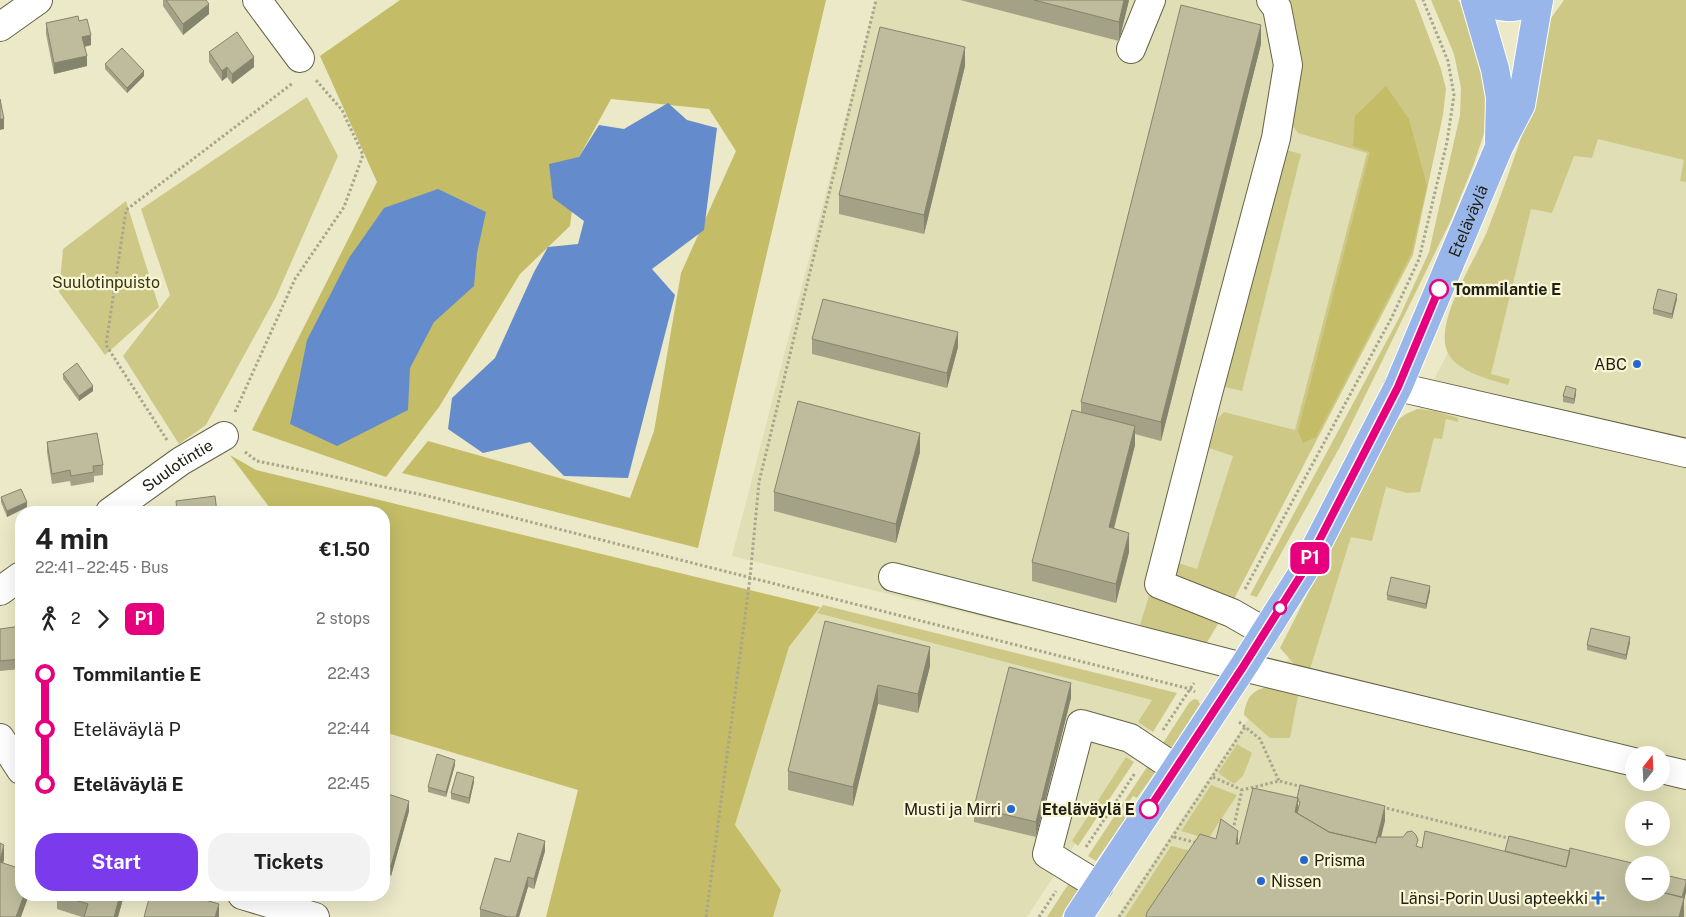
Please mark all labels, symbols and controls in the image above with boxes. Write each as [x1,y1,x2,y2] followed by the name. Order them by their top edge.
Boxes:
[1444,182,1491,260] street label: Eteläväylä
[52,273,160,292] park label: Suulotinpuisto
[1429,279,1449,299] marker: Tommilantie E
[1453,280,1561,299] place label: Tommilantie E
[1594,355,1627,374] place label: ABC
[1631,358,1643,370] marker: ABC
[138,435,216,496] street label: Suulotintie
[35,522,109,555] text: 4 min
[319,538,370,560] text: €1.50
[1288,542,1332,574] line badge: P1
[1300,547,1320,568] text: P1
[35,558,169,577] text: 22:41 – 22:45 · Bus
[1273,601,1287,615] unlabelled marker
[35,605,63,633] icon: walk
[89,605,117,633] icon: forward
[135,608,154,629] text: P1
[71,609,81,628] text: 2
[316,609,370,628] text: 2 stops
[73,663,201,685] text: Tommilantie E
[327,664,370,683] text: 22:43
[73,718,181,740] text: Eteläväylä P
[327,719,370,738] text: 22:44
[1625,746,1670,791] north arrow
[1625,746,1670,901] map controls
[73,773,184,795] text: Eteläväylä E
[327,774,370,793] text: 22:45
[1139,799,1159,819] marker: Eteläväylä E
[904,800,1001,819] place label: Musti ja Mirri
[1042,800,1135,819] place label: Eteläväylä E
[1625,801,1670,846] button: +
[1005,803,1017,815] marker: Musti ja Mirri
[35,833,198,891] button: Start
[208,833,370,891] button: Tickets
[1314,851,1365,870] place label: Prisma
[1298,854,1310,866] marker: Prisma
[1625,856,1670,901] button: −
[1271,872,1321,891] place label: Nissen
[1255,875,1267,887] marker: Nissen
[1400,889,1588,908] place label: Länsi-Porin Uusi apteekki
[1592,892,1604,904] marker: Länsi-Porin Uusi apteekki

